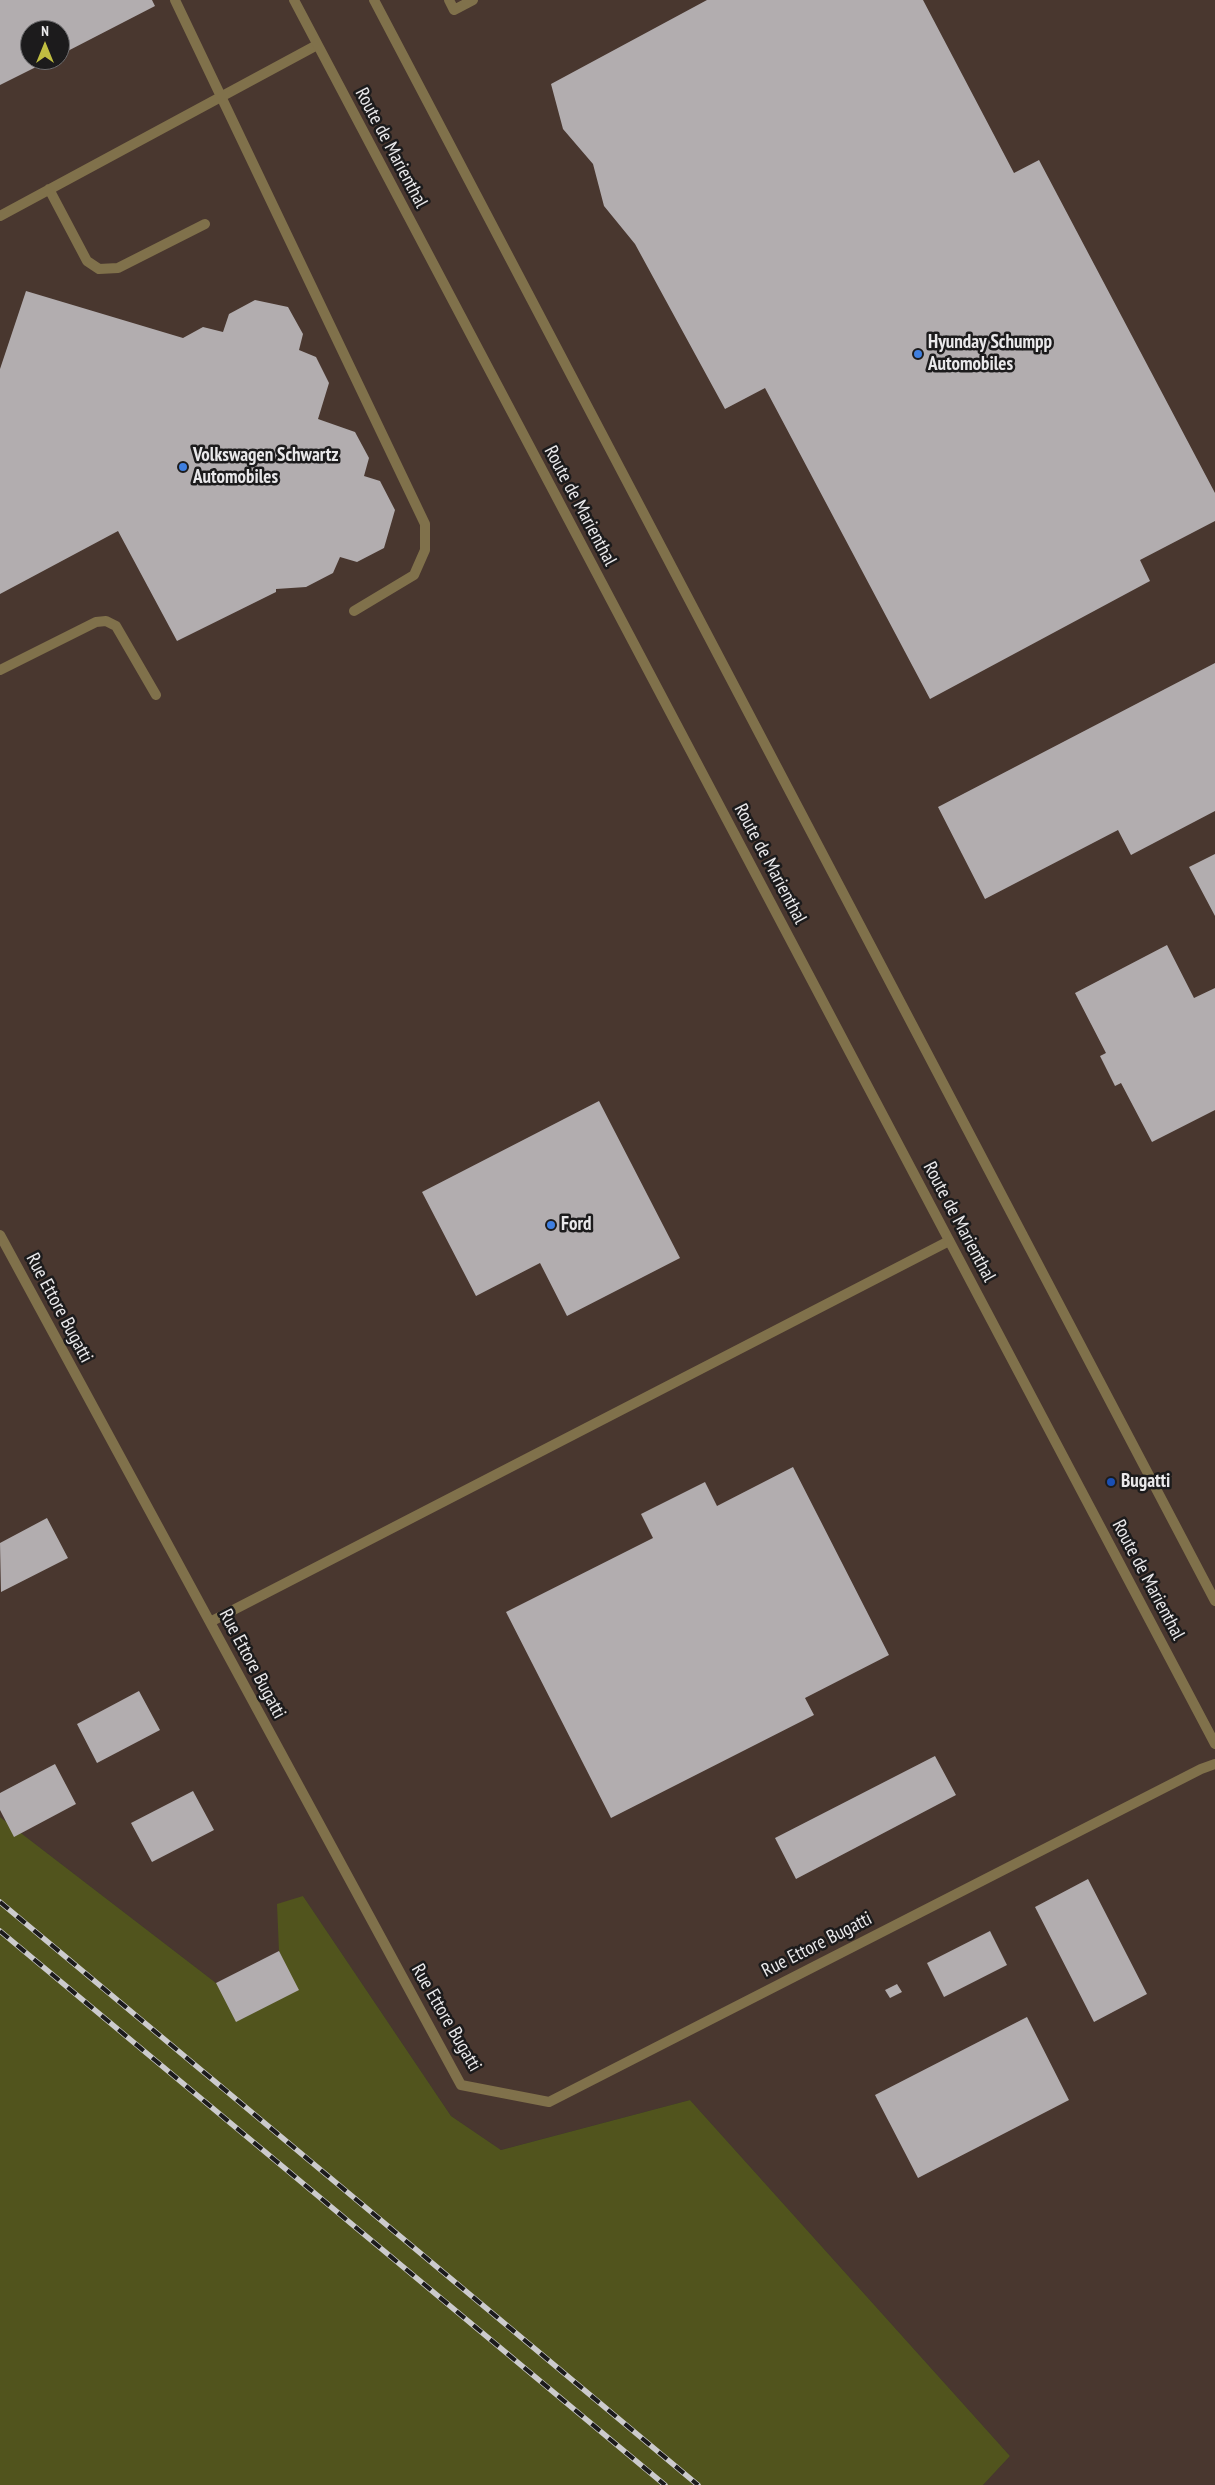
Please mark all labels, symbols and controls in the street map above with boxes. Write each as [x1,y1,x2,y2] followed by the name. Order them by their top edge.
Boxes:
[20,20,70,70] north arrow
[41,22,49,40] text: N
[350,84,432,212] street label: Route de Marienthal
[928,332,1052,376] place label: Hyunday Schumpp Automobiles
[912,348,924,360] marker: Hyunday Schumpp Automobiles
[539,442,621,570] street label: Route de Marienthal
[193,445,339,489] place label: Volkswagen Schwartz Automobiles
[177,461,189,473] marker: Volkswagen Schwartz Automobiles
[729,800,811,928] street label: Route de Marienthal
[918,1158,1000,1286] street label: Route de Marienthal
[561,1214,591,1236] place label: Ford
[545,1219,557,1231] marker: Ford
[21,1249,97,1367] street label: Rue Ettore Bugatti
[1121,1471,1170,1493] place label: Bugatti
[1105,1476,1117,1488] marker: Bugatti
[1107,1516,1189,1644] street label: Route de Marienthal
[214,1605,290,1723] street label: Rue Ettore Bugatti
[758,1907,876,1983] street label: Rue Ettore Bugatti
[406,1960,486,2076] street label: Rue Ettore Bugatti

